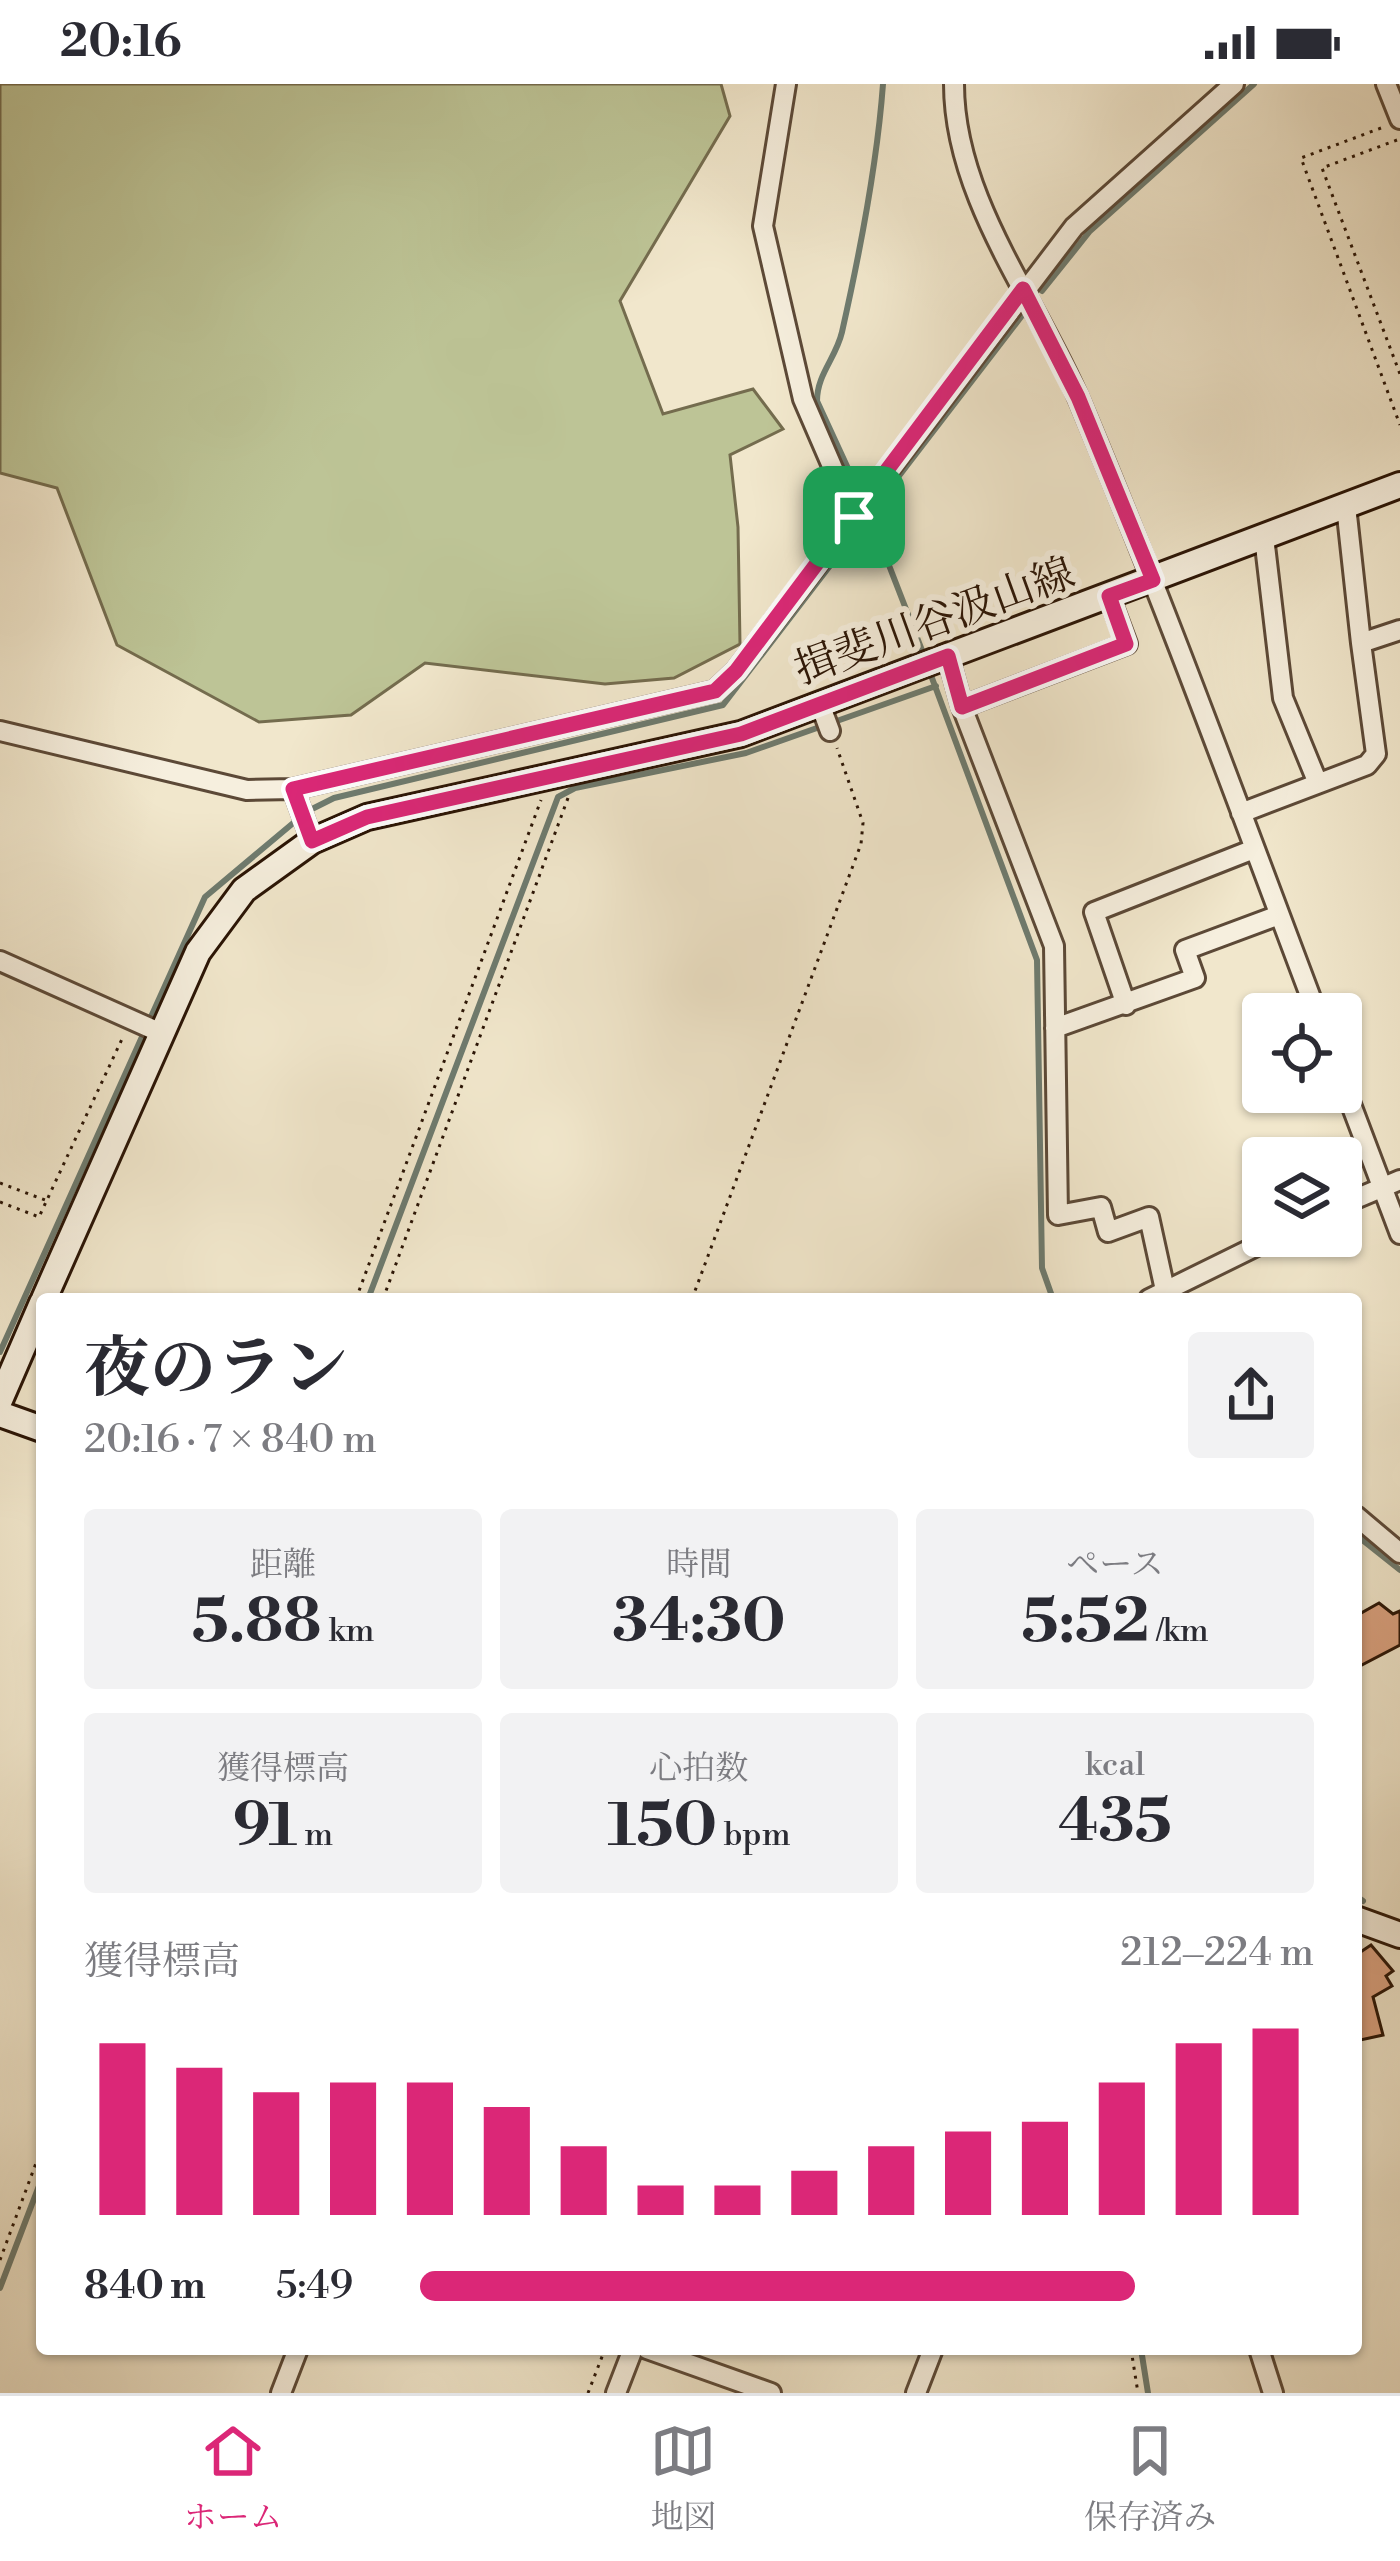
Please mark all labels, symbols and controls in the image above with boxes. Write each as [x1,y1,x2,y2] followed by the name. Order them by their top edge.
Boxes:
[60,14,182,71] text: 20:16
[803,466,905,568] pin
[821,484,887,550] icon: arrive
[788,547,1082,698] street label: 揖斐川谷汲山線
[1242,993,1362,1257] map controls
[1242,993,1362,1113] button: locate
[1242,1137,1362,1257] button: layers
[84,1329,348,1412] text: 夜のラン
[1188,1332,1314,1458] button: share
[84,1416,377,1465] text: 20:16 · 7 × 840 m
[250,1545,316,1586] text: 距離
[666,1545,732,1586] text: 時間
[1066,1545,1164,1586] text: ペース
[191,1586,322,1661] text: 5.88
[612,1586,786,1661] text: 34:30
[1021,1586,1150,1661] text: 5:52
[322,1611,375,1652] text: km
[1150,1611,1209,1652] text: /km
[1085,1745,1145,1786] text: kcal
[217,1749,349,1790] text: 獲得標高
[650,1749,749,1790] text: 心拍数
[1058,1786,1172,1861] text: 435
[233,1790,297,1865] text: 91
[607,1790,717,1865] text: 150
[297,1815,333,1856] text: m
[717,1815,791,1856] text: bpm
[1120,1929,1314,1978] text: 212–224 m
[84,1938,240,1987] text: 獲得標高
[84,2262,206,2311] text: 840 m
[276,2262,353,2311] text: 5:49
[184,2418,283,2539] tab: ホーム
[650,2418,716,2539] tab: 地図
[1084,2418,1216,2539] tab: 保存済み

